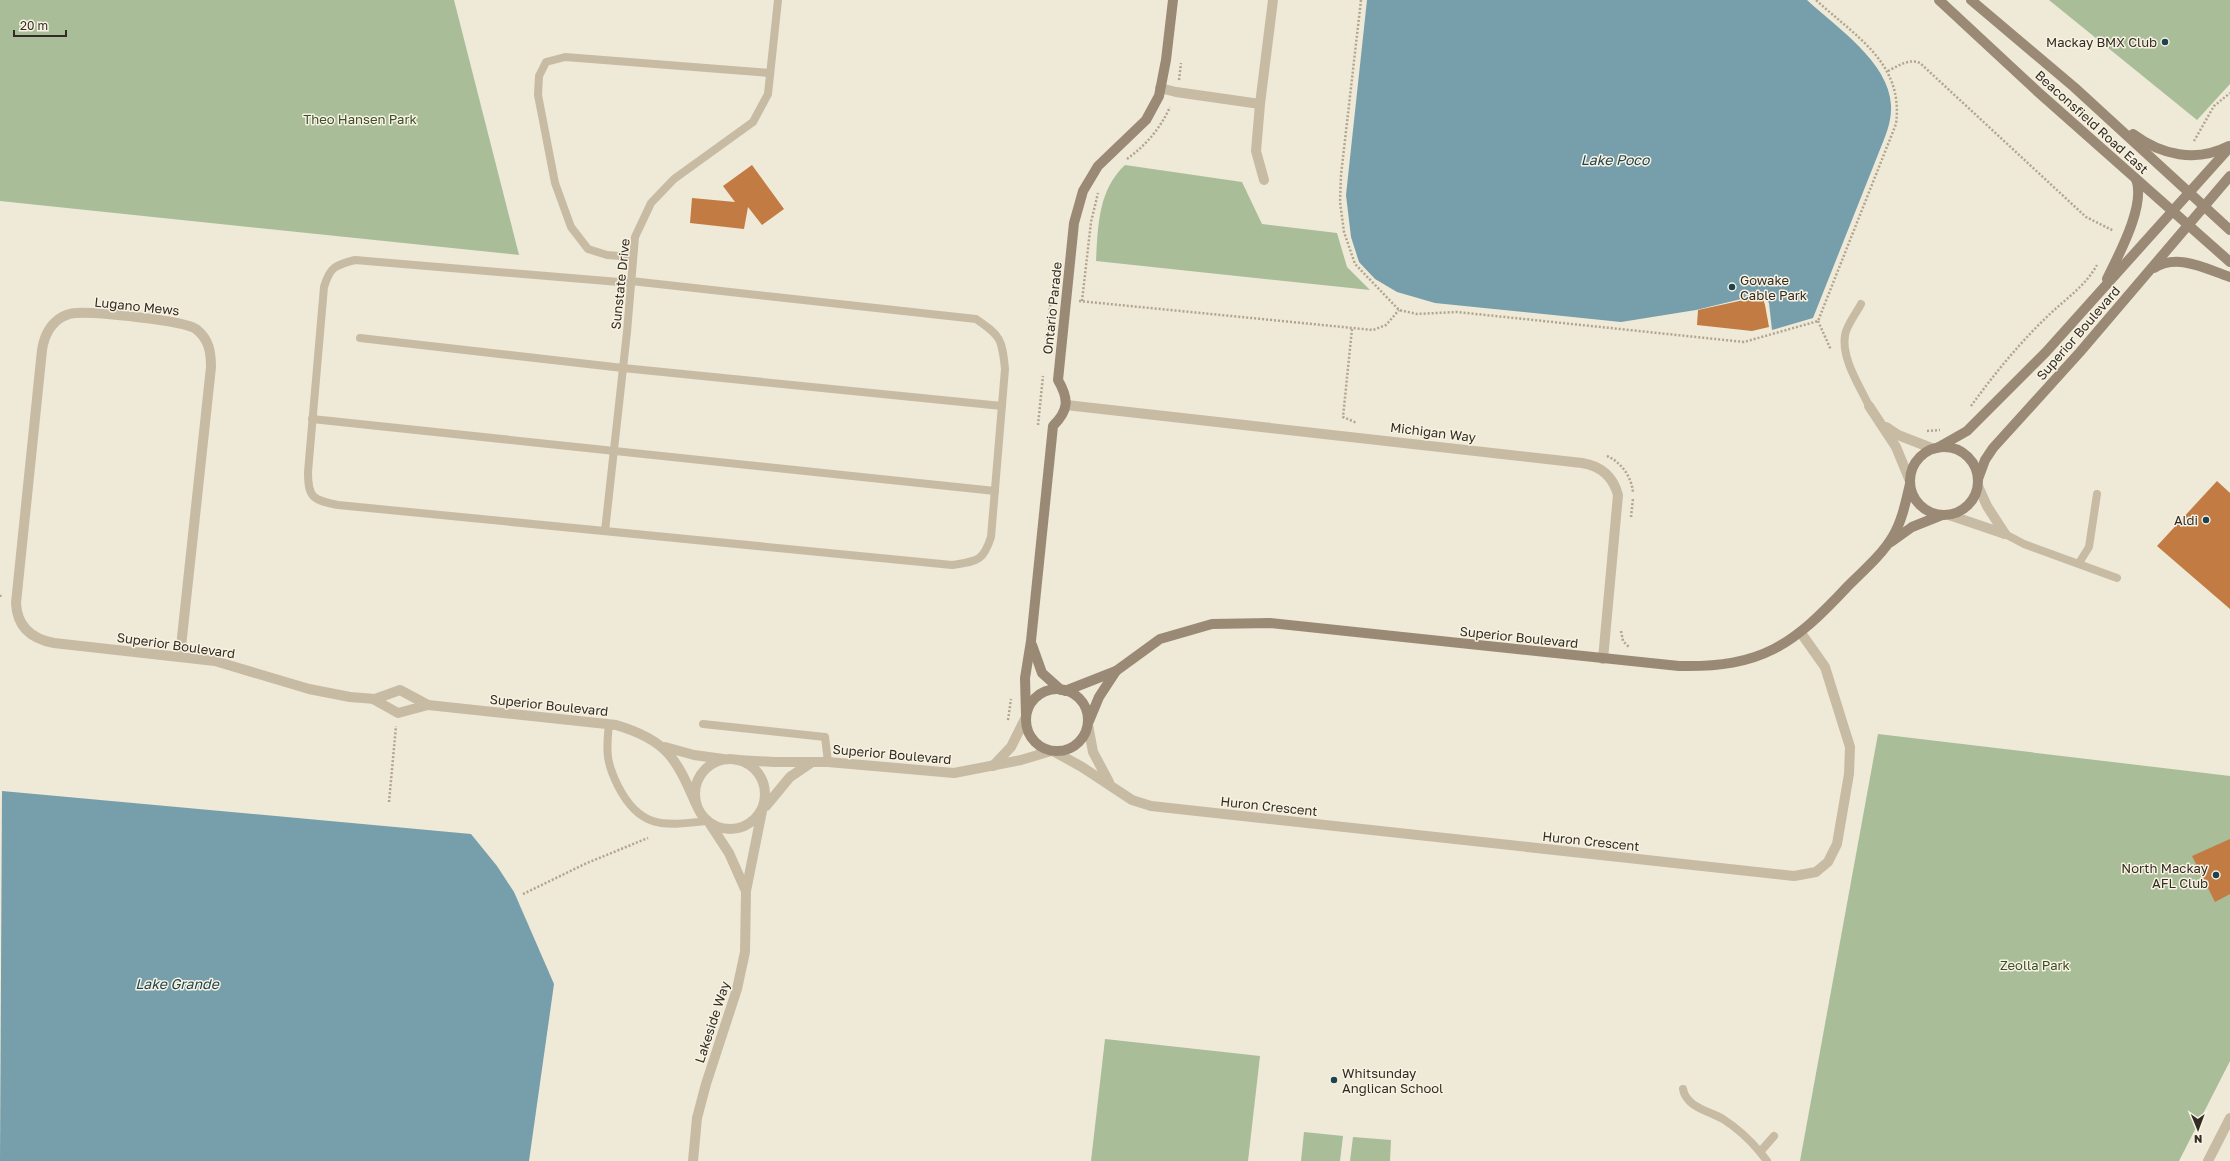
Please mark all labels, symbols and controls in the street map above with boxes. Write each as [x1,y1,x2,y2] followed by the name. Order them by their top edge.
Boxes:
[14,12,66,38] scale bar
[20,18,48,33] text: 20 m
[2046,34,2157,50] place label: Mackay BMX Club
[2160,37,2170,47] marker: Mackay BMX Club
[2032,67,2152,177] street label: Beaconsfield Road East
[303,111,417,127] park label: Theo Hansen Park
[1581,151,1651,168] water label: Lake Poco
[607,238,633,330] street label: Sunstate Drive
[1039,261,1065,355] street label: Ontario Parade
[1740,272,1808,303] place label: Gowake Cable Park
[1727,282,1737,292] marker: Gowake Cable Park
[2033,283,2123,383] street label: Superior Boulevard
[94,294,180,318] street label: Lugano Mews
[1389,419,1477,445] street label: Michigan Way
[2174,512,2198,528] place label: Aldi
[2201,515,2211,525] marker: Aldi
[1459,623,1579,651] street label: Superior Boulevard
[116,629,236,661] street label: Superior Boulevard
[489,691,609,719] street label: Superior Boulevard
[832,741,952,767] street label: Superior Boulevard
[1220,793,1318,819] street label: Huron Crescent
[1542,828,1640,854] street label: Huron Crescent
[2121,860,2209,891] place label: North Mackay AFL Club
[2211,870,2221,880] marker: North Mackay AFL Club
[2000,957,2071,973] park label: Zeolla Park
[135,975,220,992] water label: Lake Grande
[691,978,733,1065] street label: Lakeside Way
[1342,1065,1443,1096] place label: Whitsunday Anglican School
[1329,1075,1339,1085] marker: Whitsunday Anglican School
[2178,1109,2218,1149] north arrow
[2194,1133,2202,1146] text: N

